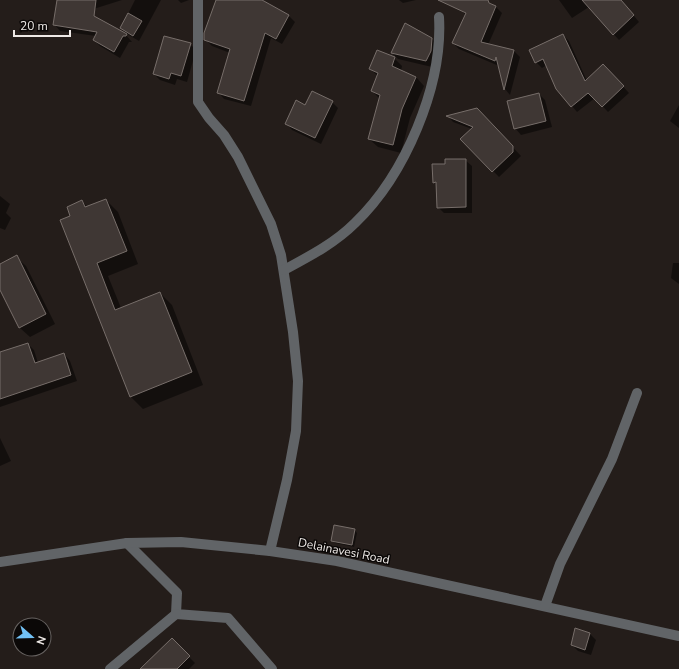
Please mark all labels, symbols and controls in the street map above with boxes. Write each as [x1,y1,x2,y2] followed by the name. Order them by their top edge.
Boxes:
[14,12,70,38] scale bar
[20,18,48,34] text: 20 m
[297,534,391,568] street label: Delainavesi Road
[12,617,52,657] north arrow
[32,634,49,647] text: N

